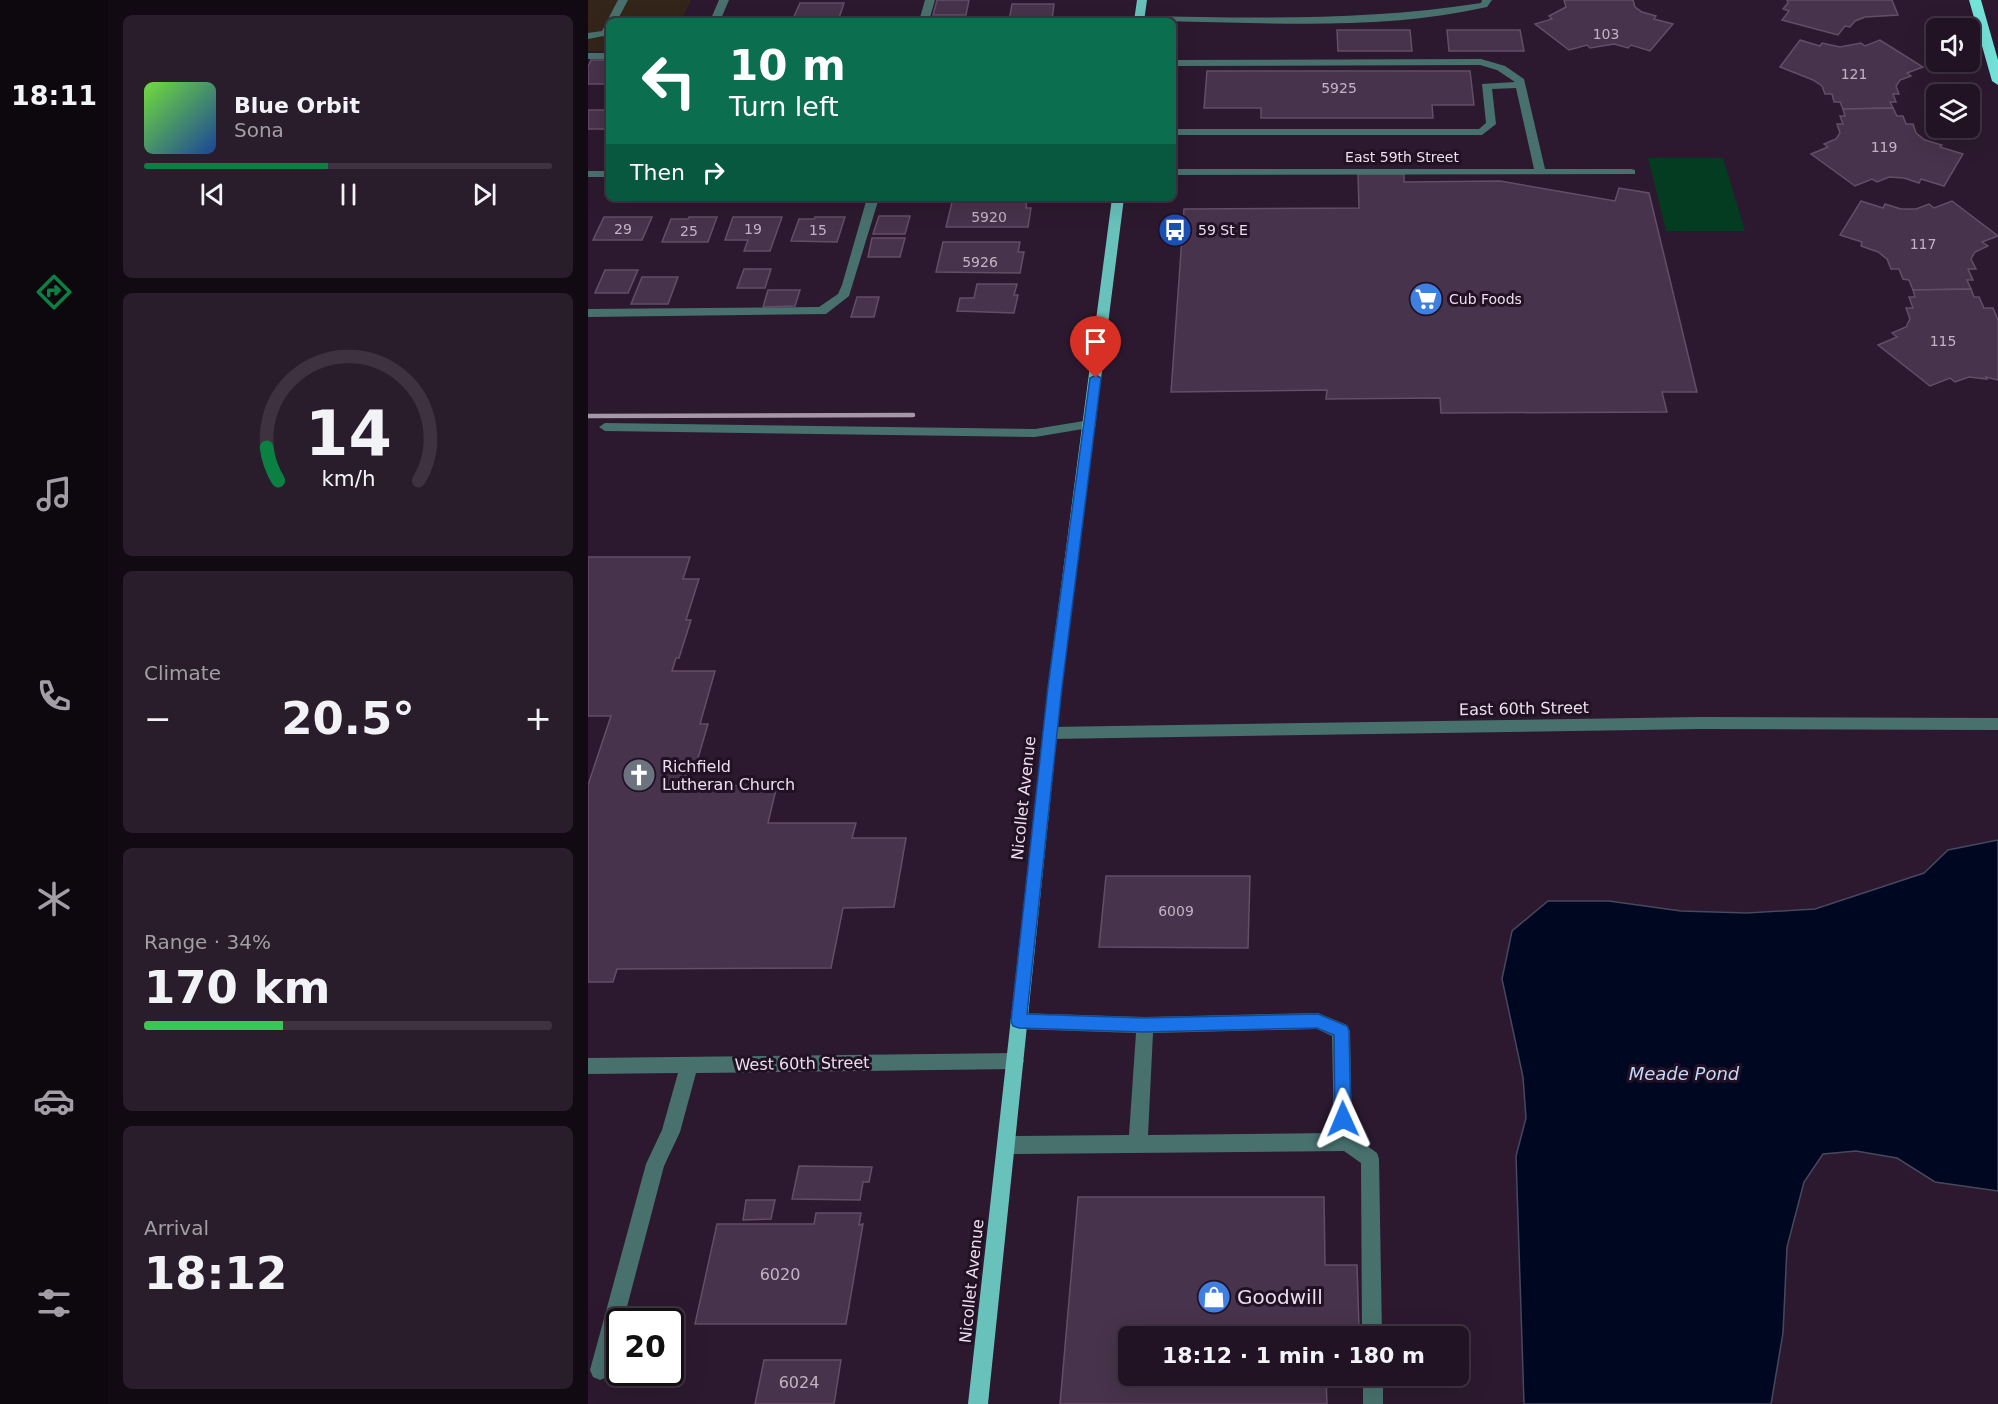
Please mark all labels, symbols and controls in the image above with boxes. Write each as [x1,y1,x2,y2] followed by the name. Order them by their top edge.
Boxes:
[1926,18,1980,138] map controls
[1926,18,1980,72] button: sound
[1593,26,1619,42] house number: 103
[729,41,846,90] text: 10 m
[630,42,708,120] icon: left
[1841,66,1867,82] house number: 121
[11,80,97,111] text: 18:11
[1321,80,1357,96] house number: 5925
[1926,84,1980,138] button: layers
[729,91,839,122] text: Turn left
[234,93,360,118] text: Blue Orbit
[234,118,284,142] text: Sona
[1871,139,1897,155] house number: 119
[1345,149,1459,165] street label: East 59th Street
[697,156,730,189] icon: right
[630,160,685,185] text: Then
[196,178,229,211] icon: previous
[332,178,365,211] icon: pause
[468,178,501,211] icon: next
[971,209,1007,225] house number: 5920
[1157,212,1193,248] bus stop icon: 59 St E
[614,221,632,237] house number: 29
[744,221,762,237] house number: 19
[809,222,827,238] house number: 15
[1198,222,1248,238] place label: 59 St E
[680,223,698,239] house number: 25
[1910,236,1936,252] house number: 117
[962,254,998,270] house number: 5926
[33,271,75,313] icon: directions
[1408,281,1444,317] supermarket icon: Cub Foods
[1449,291,1522,307] place label: Cub Foods
[1070,316,1121,378] pin
[1079,325,1112,358] icon: arrive
[1930,333,1956,349] house number: 115
[305,397,391,470] text: 14
[321,467,375,492] text: km/h
[33,473,75,515] icon: music
[144,661,221,685] text: Climate
[33,675,75,717] icon: phone
[281,692,415,745] text: 20.5°
[1459,698,1589,719] street label: East 60th Street
[144,699,172,738] text: −
[524,699,552,738] text: +
[1008,735,1039,861] street label: Nicollet Avenue
[621,757,657,793] church icon: Richfield Lutheran Church
[662,757,795,794] place label: Richfield Lutheran Church
[33,878,75,920] icon: climate
[1158,903,1194,919] house number: 6009
[144,930,271,954] text: Range · 34%
[144,961,330,1014] text: 170 km
[734,1053,870,1074] street label: West 60th Street
[1629,1063,1740,1084] water label: Meade Pond
[33,1080,75,1122] icon: car
[1311,1087,1375,1151] position arrow
[144,1216,209,1240] text: Arrival
[956,1218,987,1344] street label: Nicollet Avenue
[144,1247,287,1300] text: 18:12
[760,1265,800,1284] house number: 6020
[1196,1279,1232,1315] shop icon: Goodwill
[33,1282,75,1324] icon: filters
[1237,1285,1323,1309] place label: Goodwill
[606,1308,684,1386] speed limit sign: 20
[1162,1343,1425,1368] text: 18:12 · 1 min · 180 m
[779,1373,819,1392] house number: 6024

